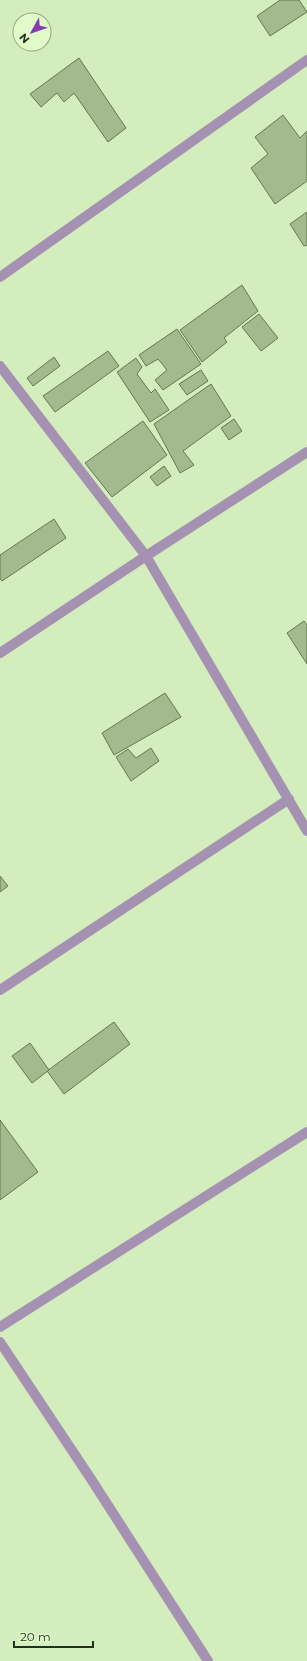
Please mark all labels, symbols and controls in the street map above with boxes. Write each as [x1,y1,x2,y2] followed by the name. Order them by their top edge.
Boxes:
[12,12,52,52] north arrow
[16,31,33,46] text: N
[14,1623,93,1649] scale bar
[20,1629,51,1644] text: 20 m

